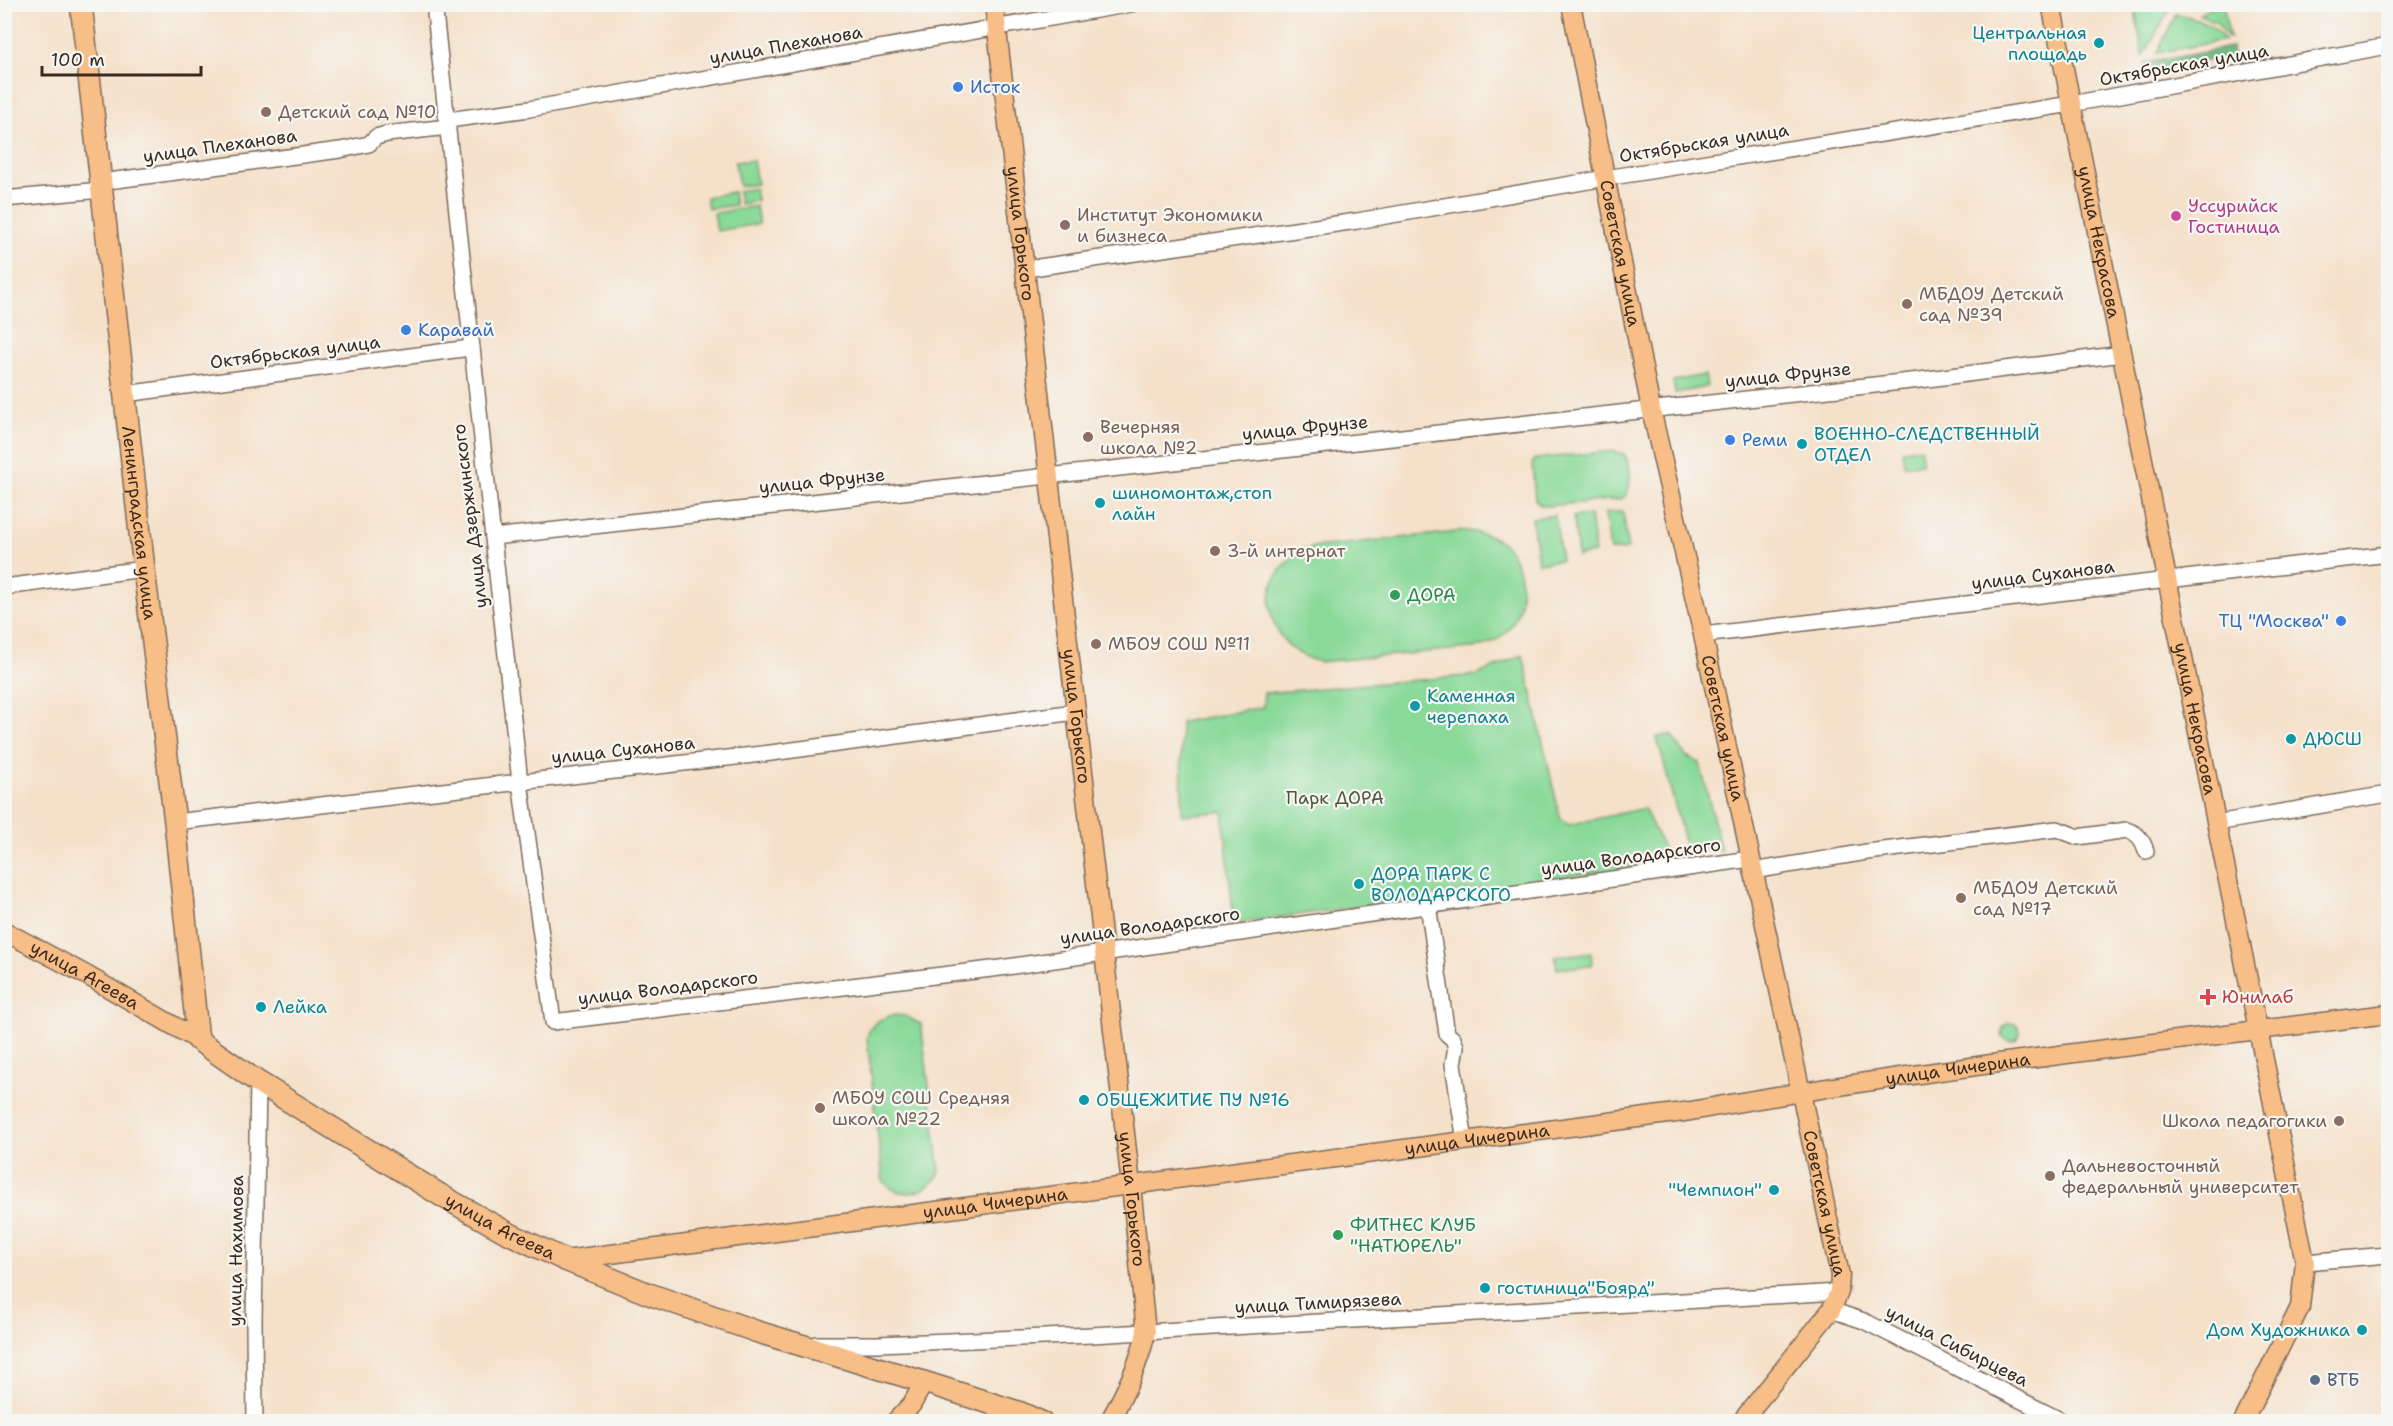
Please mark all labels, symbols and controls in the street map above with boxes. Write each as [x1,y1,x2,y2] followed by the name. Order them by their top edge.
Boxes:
[708,20,864,70] street label: улица Плеханова
[1972,21,2087,66] place label: Центральная площадь
[2092,36,2106,50] marker: Центральная площадь
[2098,38,2270,92] street label: Октябрьская улица
[42,39,201,77] scale bar
[51,48,105,72] text: 100 m
[970,75,1021,99] place label: Исток
[951,80,965,94] marker: Исток
[278,100,436,124] place label: Детский сад №10
[259,105,273,119] marker: Детский сад №10
[1618,118,1790,168] street label: Октябрьская улица
[142,123,298,169] street label: улица Плеханова
[2072,164,2126,320] street label: улица Некрасова
[1001,165,1040,302] street label: улица Горького
[1594,178,1646,329] street label: Советская улица
[2188,194,2280,239] place label: Уссурийск Гостиница
[1077,203,1263,248] place label: Институт Экономики и бизнеса
[2169,209,2183,223] marker: Уссурийск Гостиница
[1058,218,1072,232] marker: Институт Экономики и бизнеса
[1919,282,2064,327] place label: МБДОУ Детский сад №39
[1900,297,1914,311] marker: МБДОУ Детский сад №39
[418,318,494,342] place label: Каравай
[399,323,413,337] marker: Каравай
[209,330,381,374] street label: Октябрьская улица
[1724,356,1852,394] street label: улица Фрунзе
[1241,409,1369,447] street label: улица Фрунзе
[1100,415,1197,460] place label: Вечерняя школа №2
[447,422,493,610] street label: улица Дзержинского
[1814,422,2040,467] place label: ВОЕННО-СЛЕДСТВЕННЫЙ ОТДЕЛ
[116,424,162,621] street label: Ленинградская улица
[1742,428,1788,452] place label: Реми
[1081,430,1095,444] marker: Вечерняя школа №2
[1723,433,1737,447] marker: Реми
[1795,437,1809,451] marker: ВОЕННО-СЛЕДСТВЕННЫЙ ОТДЕЛ
[758,462,886,500] street label: улица Фрунзе
[1112,481,1272,526] place label: шиномонтаж,стоп лайн
[1093,496,1107,510] marker: шиномонтаж,стоп лайн
[1227,539,1347,563] place label: 3-й интернат
[1208,544,1222,558] marker: 3-й интернат
[1970,554,2116,596] street label: улица Суханова
[1407,583,1456,607] place label: ДОРА
[1388,588,1402,602] marker: ДОРА
[2219,609,2329,633] place label: ТЦ "Москва"
[2334,614,2348,628] marker: ТЦ "Москва"
[1108,632,1250,656] place label: МБОУ СОШ №11
[1089,637,1103,651] marker: МБОУ СОШ №11
[2168,640,2222,797] street label: улица Некрасова
[1057,647,1096,785] street label: улица Горького
[1696,653,1750,804] street label: Советская улица
[1427,684,1516,729] place label: Каменная черепаха
[1408,699,1422,713] marker: Каменная черепаха
[2303,727,2362,751] place label: ДЮСШ
[550,731,696,769] street label: улица Суханова
[2284,732,2298,746] marker: ДЮСШ
[1286,786,1384,810] park label: Парк ДОРА
[1540,833,1722,881] street label: улица Володарского
[1371,862,1511,907] place label: ДОРА ПАРК С ВОЛОДАРСКОГО
[1973,876,2118,921] place label: МБДОУ Детский сад №17
[1352,877,1366,891] marker: ДОРА ПАРК С ВОЛОДАРСКОГО
[1954,891,1968,905] marker: МБДОУ Детский сад №17
[1059,902,1241,950] street label: улица Володарского
[26,935,144,1015] street label: улица Агеева
[577,965,759,1011] street label: улица Володарского
[2222,985,2294,1009] place label: Юнилаб
[2199,988,2217,1006] marker: Юнилаб
[273,995,327,1019] place label: Лейка
[254,1000,268,1014] marker: Лейка
[1884,1047,2032,1091] street label: улица Чичерина
[832,1086,1010,1131] place label: МБОУ СОШ Средняя школа №22
[1096,1088,1290,1112] place label: ОБЩЕЖИТИЕ ПУ №16
[1077,1093,1091,1107] marker: ОБЩЕЖИТИЕ ПУ №16
[813,1101,827,1115] marker: МБОУ СОШ Средняя школа №22
[2162,1109,2327,1133] place label: Школа педагогики
[2332,1114,2346,1128] marker: Школа педагогики
[1403,1118,1551,1161] street label: улица Чичерина
[1797,1128,1852,1279] street label: Советская улица
[1113,1130,1151,1268] street label: улица Горького
[2062,1154,2299,1199] place label: Дальневосточный федеральный университет
[2043,1169,2057,1183] marker: Дальневосточный федеральный университет
[223,1175,249,1327] street label: улица Нахимова
[1668,1178,1762,1202] place label: "Чемпион"
[921,1182,1069,1225] street label: улица Чичерина
[1767,1183,1781,1197] marker: "Чемпион"
[440,1188,559,1266] street label: улица Агеева
[1350,1213,1476,1258] place label: ФИТНЕС КЛУБ "НАТЮРЕЛЬ"
[1331,1228,1345,1242] marker: ФИТНЕС КЛУБ "НАТЮРЕЛЬ"
[1497,1276,1655,1300] place label: гостиница"Боярд"
[1478,1281,1492,1295] marker: гостиница"Боярд"
[1234,1287,1402,1319] street label: улица Тимирязева
[1882,1300,2032,1392] street label: улица Сибирцева
[2206,1318,2350,1342] place label: Дом Художника
[2355,1323,2369,1337] marker: Дом Художника
[2327,1368,2360,1392] place label: ВТБ
[2308,1373,2322,1387] marker: ВТБ

